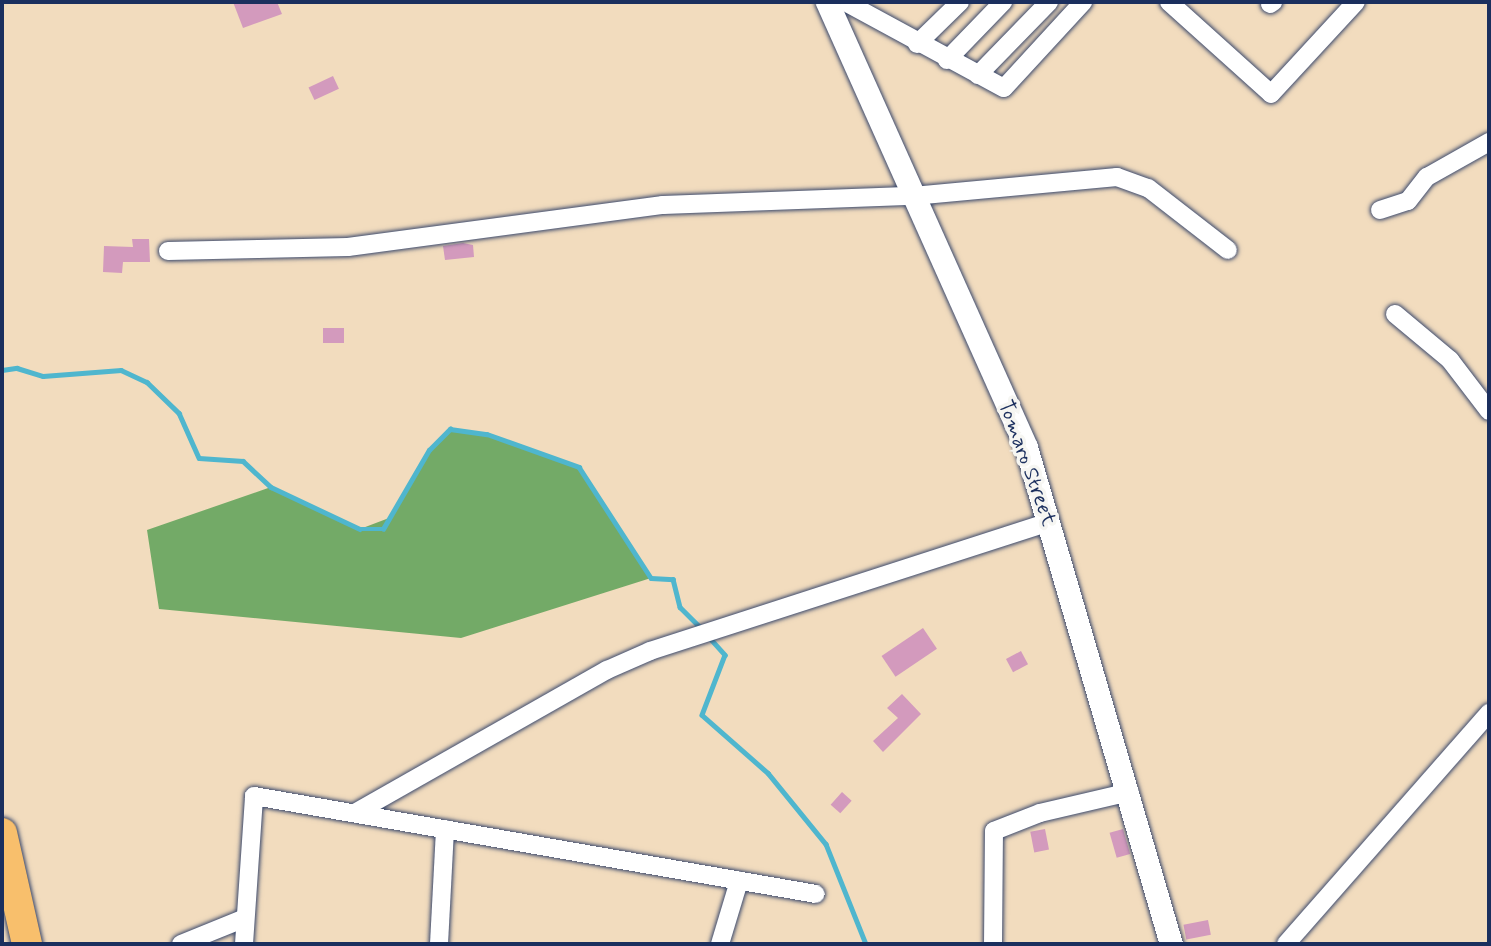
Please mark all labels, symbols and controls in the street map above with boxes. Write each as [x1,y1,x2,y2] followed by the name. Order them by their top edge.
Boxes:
[993,397,1061,529] street label: Tomaro Street

